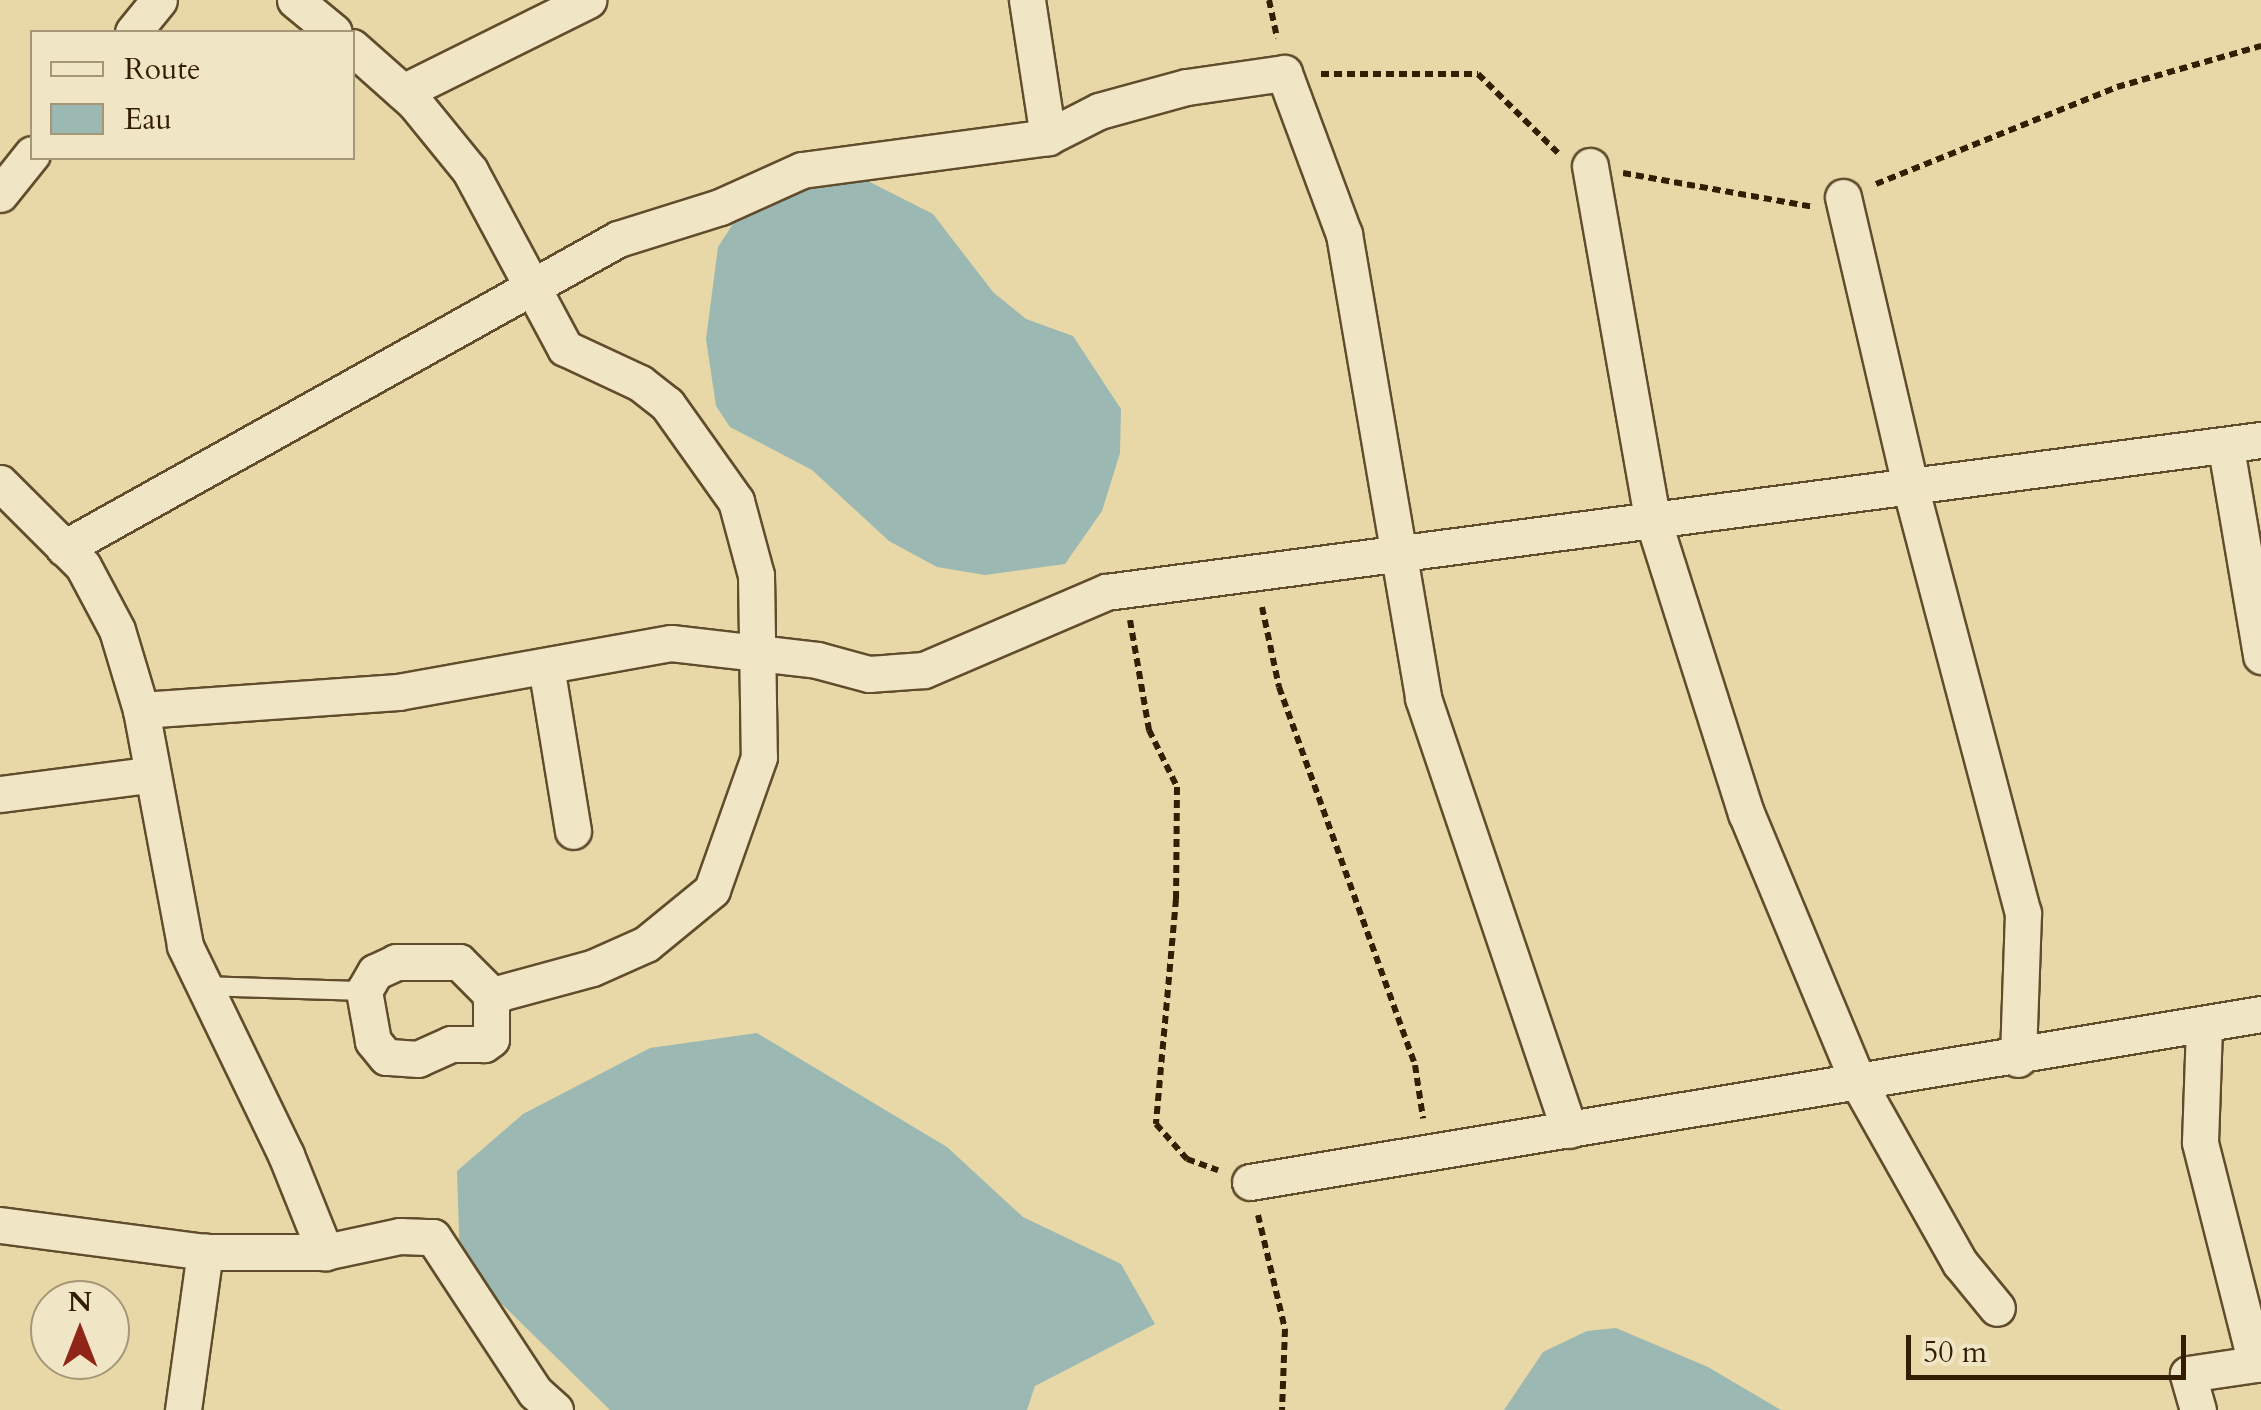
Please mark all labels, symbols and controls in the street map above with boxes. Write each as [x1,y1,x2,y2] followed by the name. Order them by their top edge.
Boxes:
[30,30,355,160] legend
[124,49,201,90] text: Route
[124,99,172,140] text: Eau
[30,1280,130,1380] north arrow
[68,1283,92,1321] text: N
[1911,1315,2191,1377] scale bar
[1923,1332,1987,1373] text: 50 m

